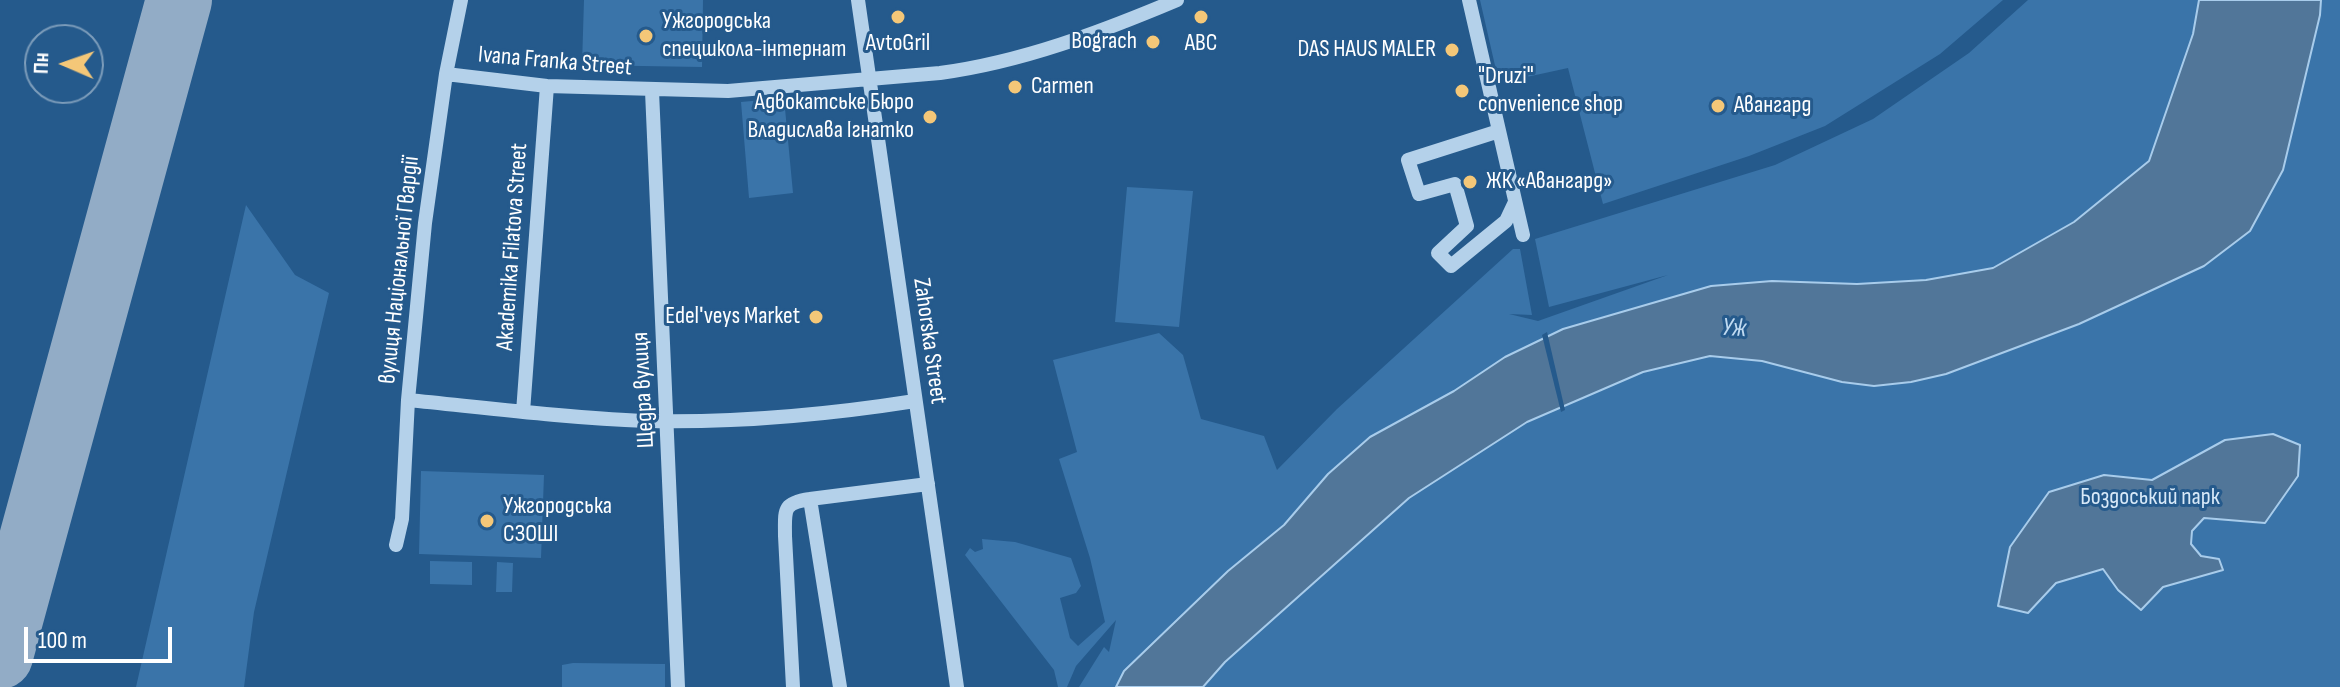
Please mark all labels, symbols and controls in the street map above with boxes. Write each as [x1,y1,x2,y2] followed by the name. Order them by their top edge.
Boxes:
[662,8,847,64] place label: Ужгородська спецшкола-інтернат
[889,8,907,26] marker: AvtoGril
[1192,8,1210,26] marker: ABC
[24,24,104,104] north arrow
[637,27,655,45] marker: Ужгородська спецшкола-інтернат
[1071,28,1137,56] place label: Bograch
[866,30,930,58] place label: AvtoGril
[1185,30,1217,58] place label: ABC
[1144,33,1162,51] marker: Bograch
[1297,36,1436,64] place label: DAS HAUS MALER
[477,41,633,83] street label: Ivana Franka Street
[1443,41,1461,59] marker: DAS HAUS MALER
[28,52,55,74] text: Пн
[1478,63,1623,119] place label: "Druzi" convenience shop
[1031,73,1094,101] place label: Carmen
[1006,78,1024,96] marker: Carmen
[1453,82,1471,100] marker: "Druzi" convenience shop
[747,89,914,145] place label: Адвокатське Бюро Владислава Ігнатко
[1734,92,1811,120] place label: Авангард
[1709,97,1727,115] marker: Авангард
[921,108,939,126] marker: Адвокатське Бюро Владислава Ігнатко
[491,142,535,352] street label: Akademika Filatova Street
[374,155,426,385] street label: вулиця Національної Гвардії
[1486,168,1613,196] place label: ЖК «Авангард»
[1461,173,1479,191] marker: ЖК «Авангард»
[906,276,952,406] street label: Zahorska Street
[665,303,800,331] place label: Edelʹveys Market
[807,308,825,326] marker: Edelʹveys Market
[1721,313,1747,345] water label: Уж
[627,331,661,449] street label: Щедра вулиця
[2080,484,2220,512] park label: Боздоський парк
[503,493,612,549] place label: Ужгородська СЗОШІ
[478,512,496,530] marker: Ужгородська СЗОШІ
[28,611,176,661] scale bar
[38,626,87,655] text: 100 m

